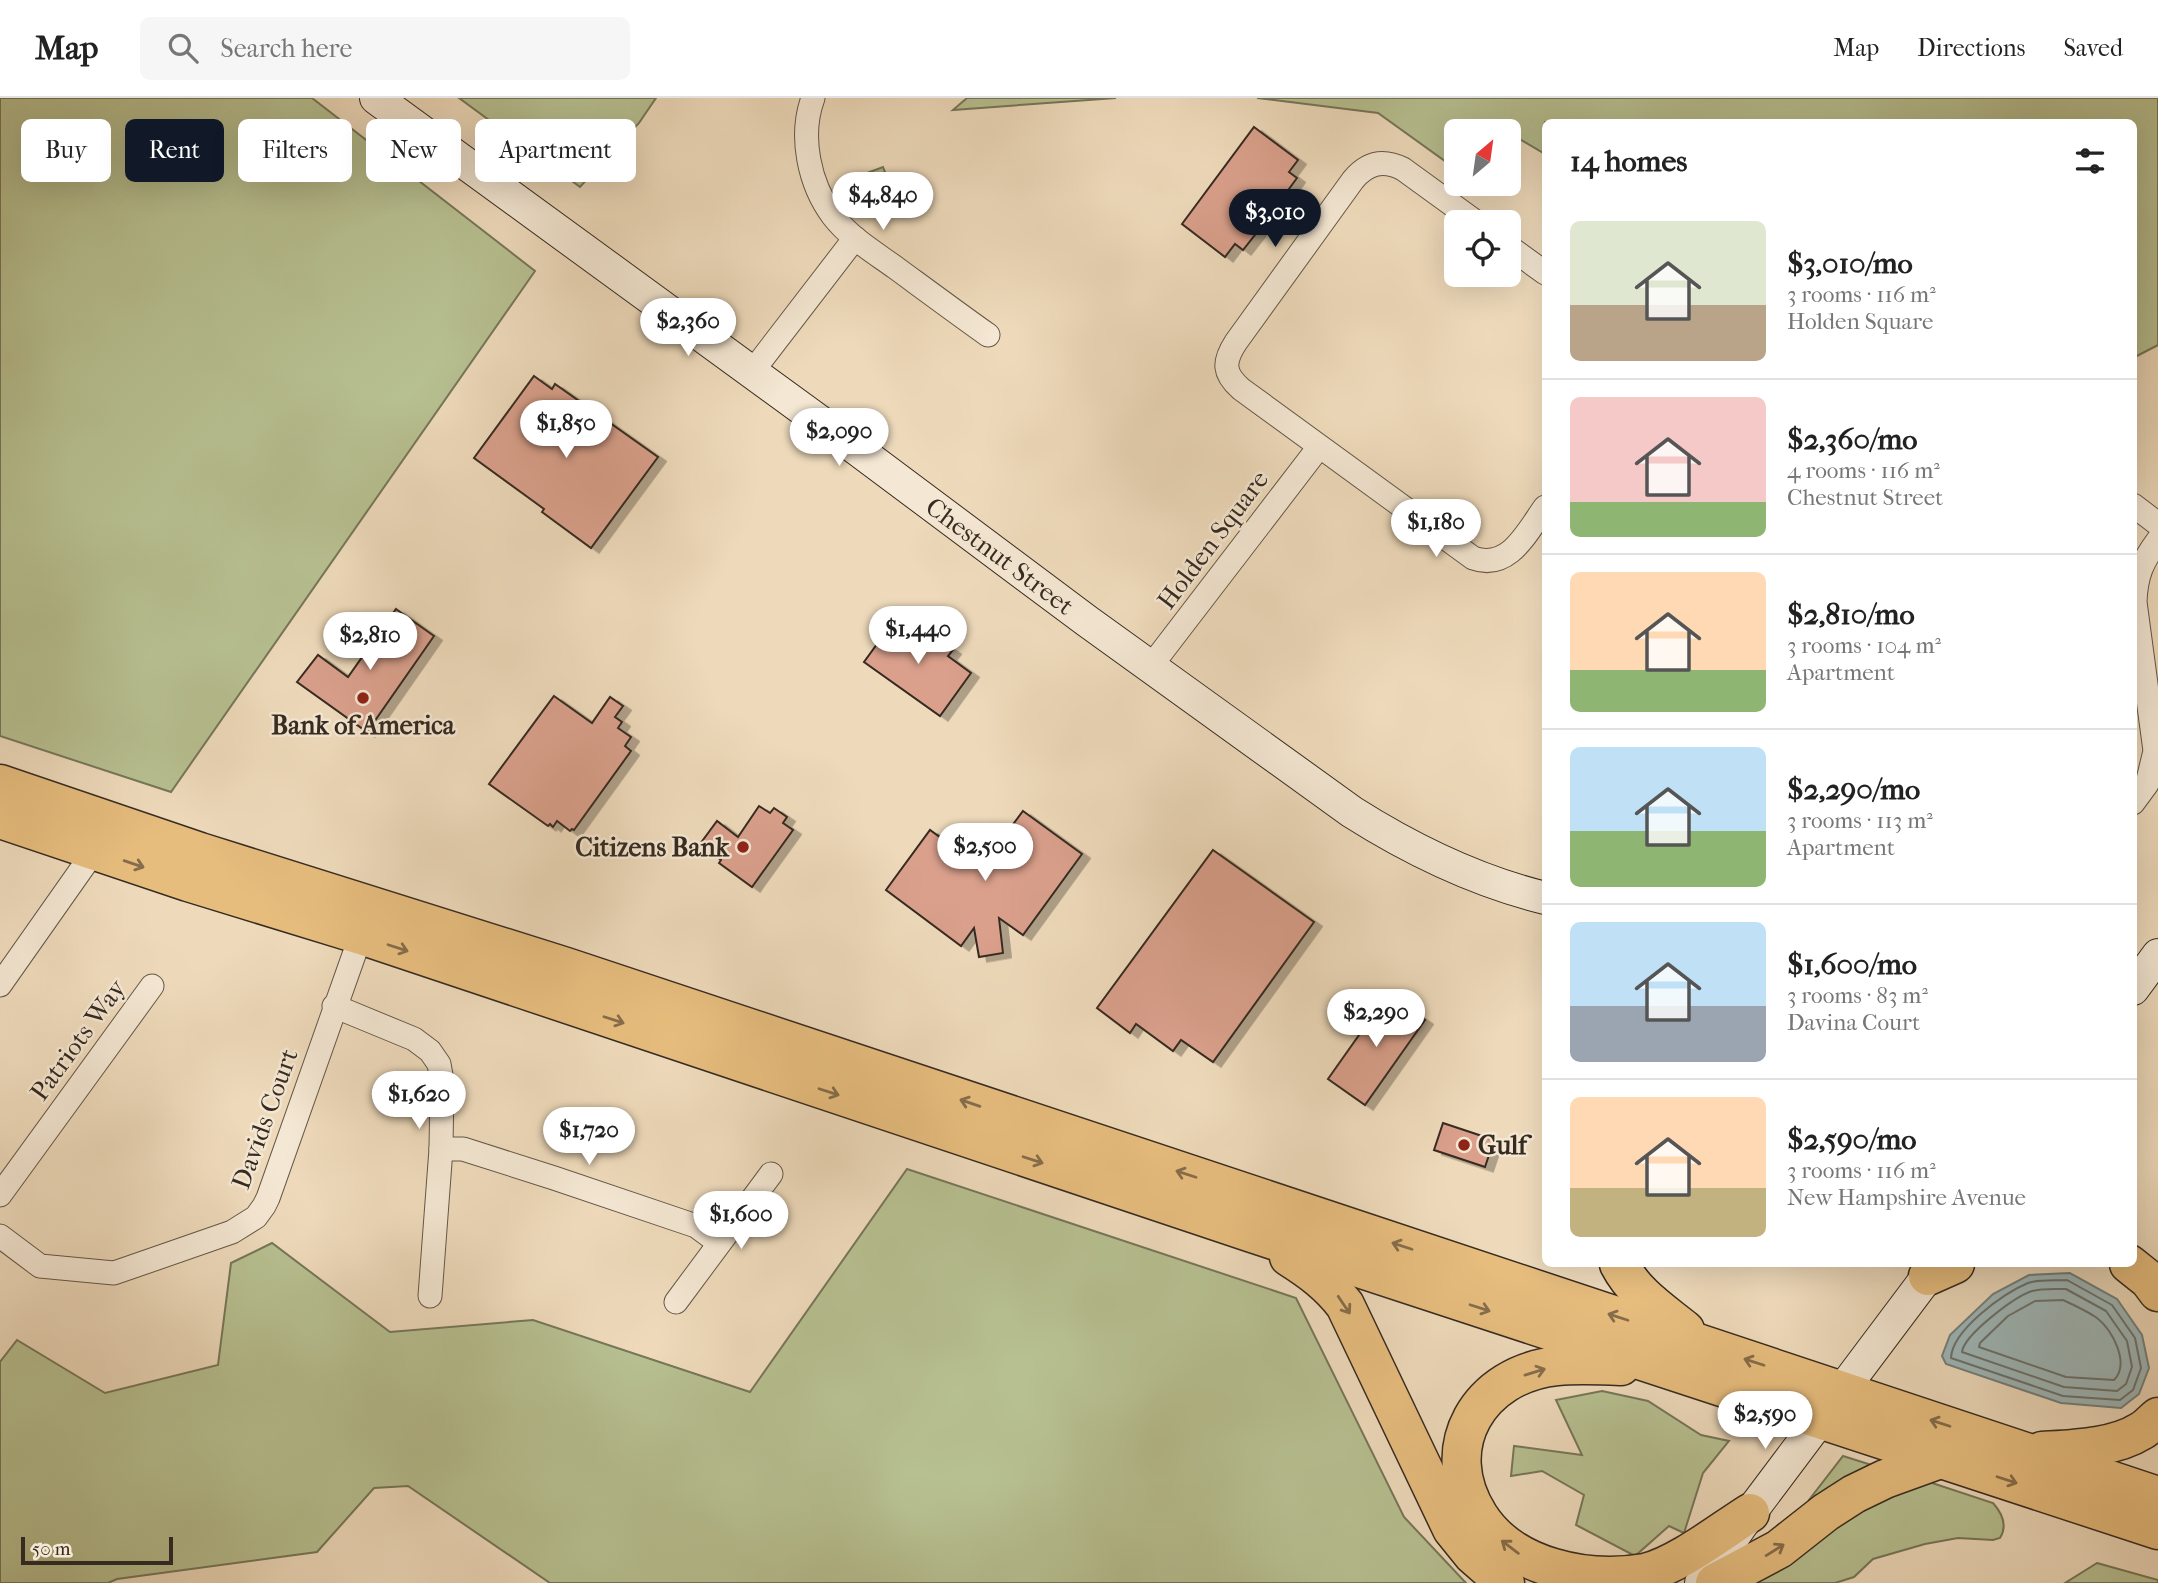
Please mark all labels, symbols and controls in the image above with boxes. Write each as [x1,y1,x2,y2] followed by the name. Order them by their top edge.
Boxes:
[140,17,630,80] search box
[35,29,98,68] text: Map
[164,29,202,67] icon: search
[220,33,352,64] text: Search here
[1833,34,1879,62] text: Map
[1917,34,2025,62] text: Directions
[2063,34,2123,62] text: Saved
[21,119,111,182] chip: Buy
[125,119,224,182] chip: Rent
[238,119,352,182] chip: Filters
[366,119,461,182] chip: New
[475,119,636,182] chip: Apartment
[1444,119,1521,196] north arrow
[1444,119,1521,287] map controls
[2071,142,2109,180] icon: filters
[1570,144,1687,179] text: 14 homes
[826,172,940,232] pin: $4,840
[848,181,918,208] text: $4,840
[1218,190,1332,249] pin: $3,010
[1245,198,1305,225] text: $3,010
[1444,210,1521,287] button: locate
[1787,246,1913,281] text: $3,010/mo
[1626,249,1710,333] icon: home
[1787,281,1936,308] text: 3 rooms · 116 m²
[631,299,745,358] pin: $2,360
[656,307,720,334] text: $2,360
[1787,308,1933,335] text: Holden Square
[509,400,623,460] pin: $1,850
[782,408,896,468] pin: $2,090
[536,409,596,436] text: $1,850
[806,417,872,444] text: $2,090
[1787,422,1917,457] text: $2,360/mo
[1626,425,1710,509] icon: home
[1787,457,1940,484] text: 4 rooms · 116 m²
[1151,465,1275,615] street label: Holden Square
[1787,484,1943,511] text: Chestnut Street
[920,491,1081,622] street label: Chestnut Street
[1379,500,1493,559] pin: $1,180
[1407,508,1465,535] text: $1,180
[1787,597,1915,632] text: $2,810/mo
[1626,600,1710,684] icon: home
[861,606,975,666] pin: $1,440
[313,612,427,672] pin: $2,810
[885,615,951,642] text: $1,440
[339,621,401,648] text: $2,810
[1787,632,1941,659] text: 3 rooms · 104 m²
[1787,659,1895,686] text: Apartment
[355,690,371,706] marker: Bank of America
[271,710,456,741] place label: Bank of America
[1787,772,1920,807] text: $2,290/mo
[1626,775,1710,859] icon: home
[1787,807,1933,834] text: 3 rooms · 113 m²
[928,824,1042,883] pin: $2,500
[575,832,731,863] place label: Citizens Bank
[953,832,1017,859] text: $2,500
[1787,834,1895,861] text: Apartment
[735,839,751,855] marker: Citizens Bank
[123,859,145,871] one-way arrow
[386,943,408,955] one-way arrow
[1787,947,1917,982] text: $1,600/mo
[1626,950,1710,1034] icon: home
[24,973,133,1107] street label: Patriots Way
[1787,982,1928,1009] text: 3 rooms · 83 m²
[1319,990,1433,1049] pin: $2,290
[1343,998,1409,1025] text: $2,290
[1787,1009,1920,1036] text: Davina Court
[602,1015,624,1027] one-way arrow
[225,1044,305,1193] street label: Davids Court
[362,1072,476,1131] pin: $1,620
[388,1080,450,1107] text: $1,620
[818,1087,840,1099] one-way arrow
[959,1096,981,1108] one-way arrow
[532,1108,646,1167] pin: $1,720
[559,1116,619,1143] text: $1,720
[1787,1122,1917,1157] text: $2,590/mo
[1626,1125,1710,1209] icon: home
[1478,1130,1532,1161] place label: Gulf
[1456,1137,1472,1153] marker: Gulf
[1021,1155,1043,1167] one-way arrow
[1787,1157,1936,1184] text: 3 rooms · 116 m²
[1175,1167,1197,1180] one-way arrow
[1787,1184,2026,1211] text: New Hampshire Avenue
[684,1192,798,1251] pin: $1,600
[709,1200,773,1227] text: $1,600
[1391,1239,1413,1251] one-way arrow
[1337,1294,1351,1314] one-way arrow
[1469,1302,1491,1315] one-way arrow
[1607,1310,1629,1322] one-way arrow
[1744,1355,1766,1367] one-way arrow
[1523,1364,1545,1377] one-way arrow
[1708,1392,1822,1451] pin: $2,590
[1734,1400,1797,1427] text: $2,590
[1930,1416,1952,1428] one-way arrow
[1996,1475,2018,1487] one-way arrow
[21,1534,173,1566] scale bar
[32,1538,71,1560] text: 50 m
[1501,1539,1520,1554] one-way arrow
[1765,1543,1785,1557] one-way arrow

